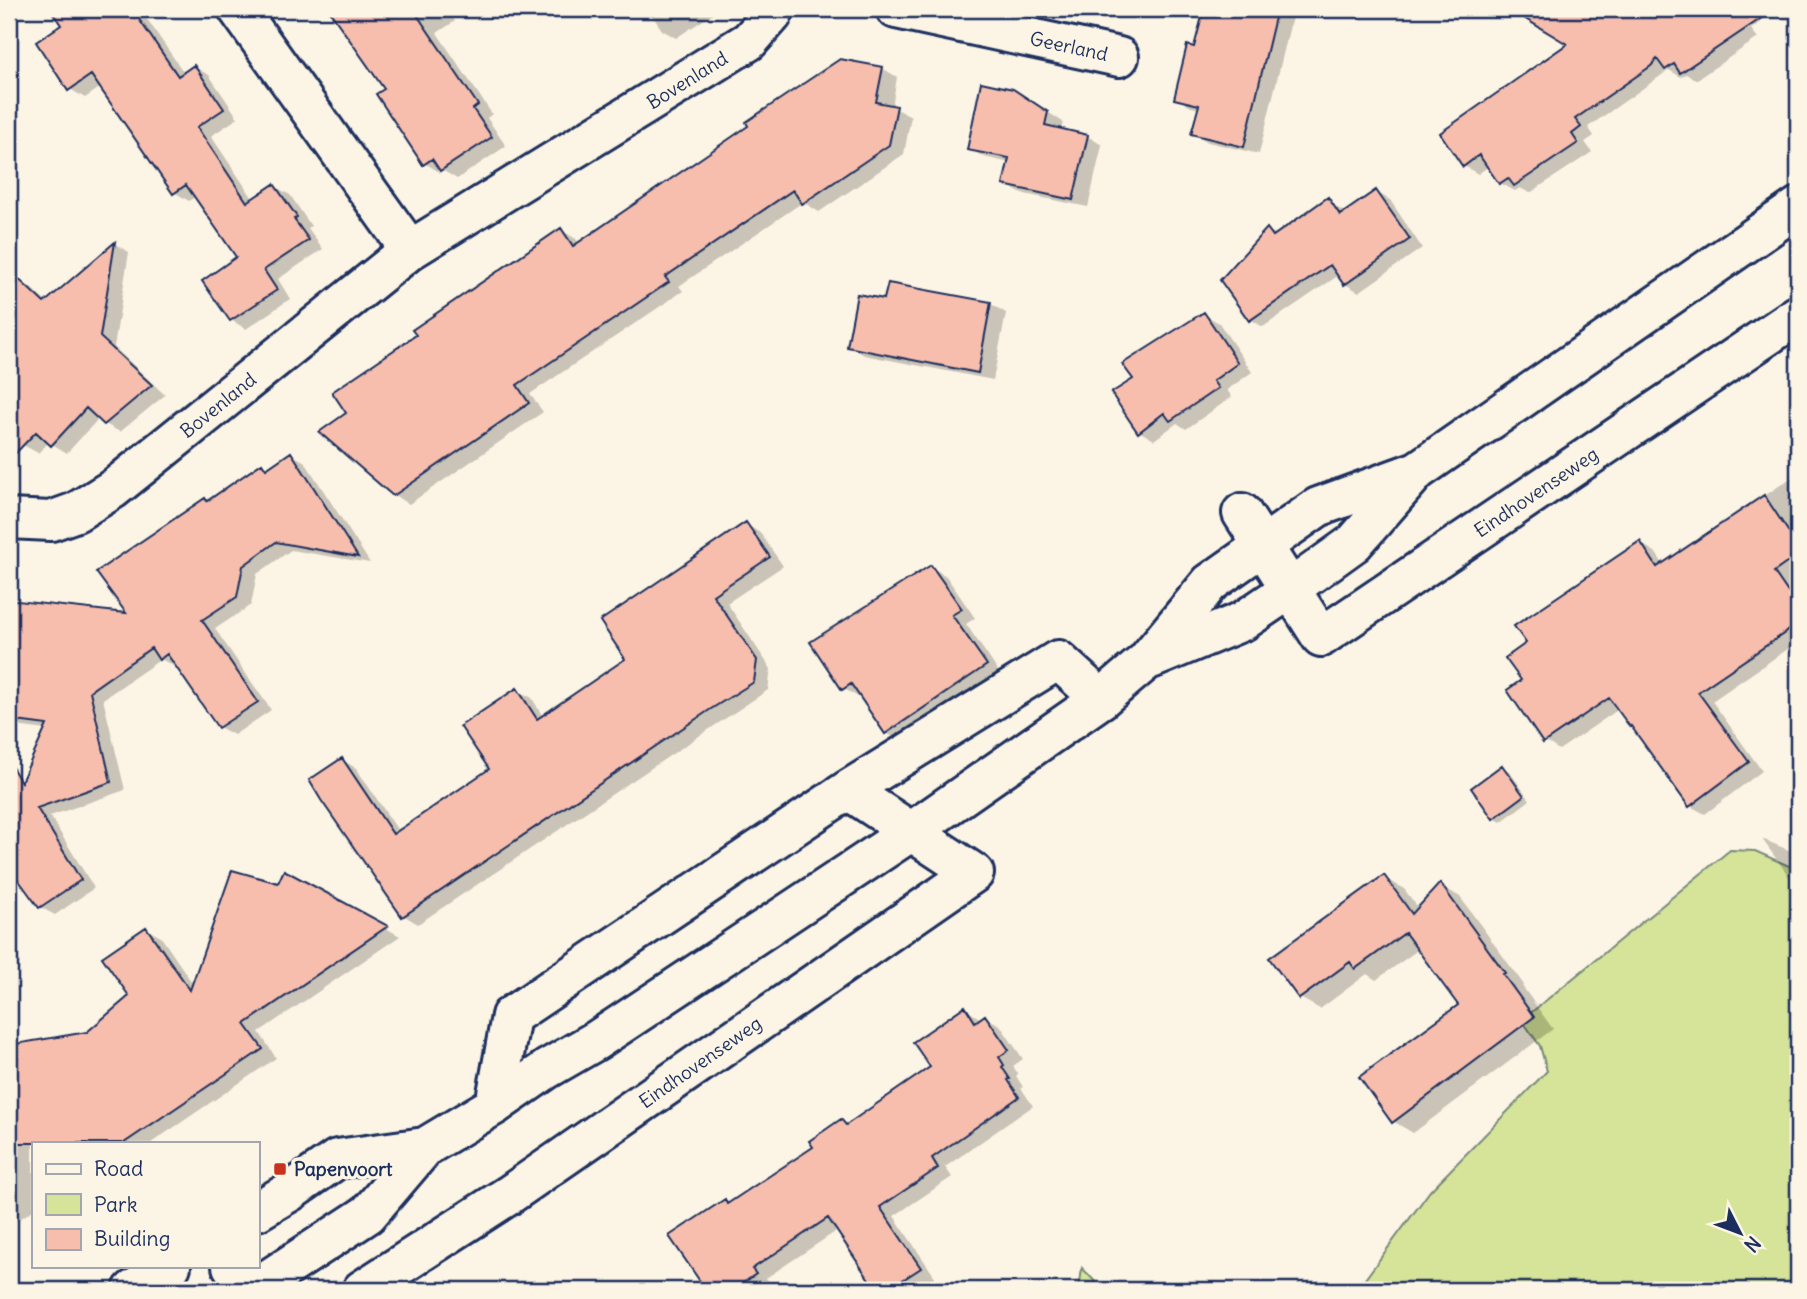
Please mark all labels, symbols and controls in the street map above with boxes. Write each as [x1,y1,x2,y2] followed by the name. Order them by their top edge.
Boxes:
[1028,26,1110,66] street label: Geerland
[642,46,732,114] street label: Bovenland
[175,367,261,443] street label: Bovenland
[1469,442,1603,542] street label: Eindhovenseweg
[634,1011,766,1113] street label: Eindhovenseweg
[32,1142,259,1268] legend
[94,1155,143,1182] text: Road
[294,1157,393,1181] place label: Papenvoort
[272,1161,288,1177] marker: Papenvoort
[94,1191,137,1218] text: Park
[1706,1198,1776,1268] north arrow
[94,1225,170,1252] text: Building
[1739,1231,1766,1257] text: N

